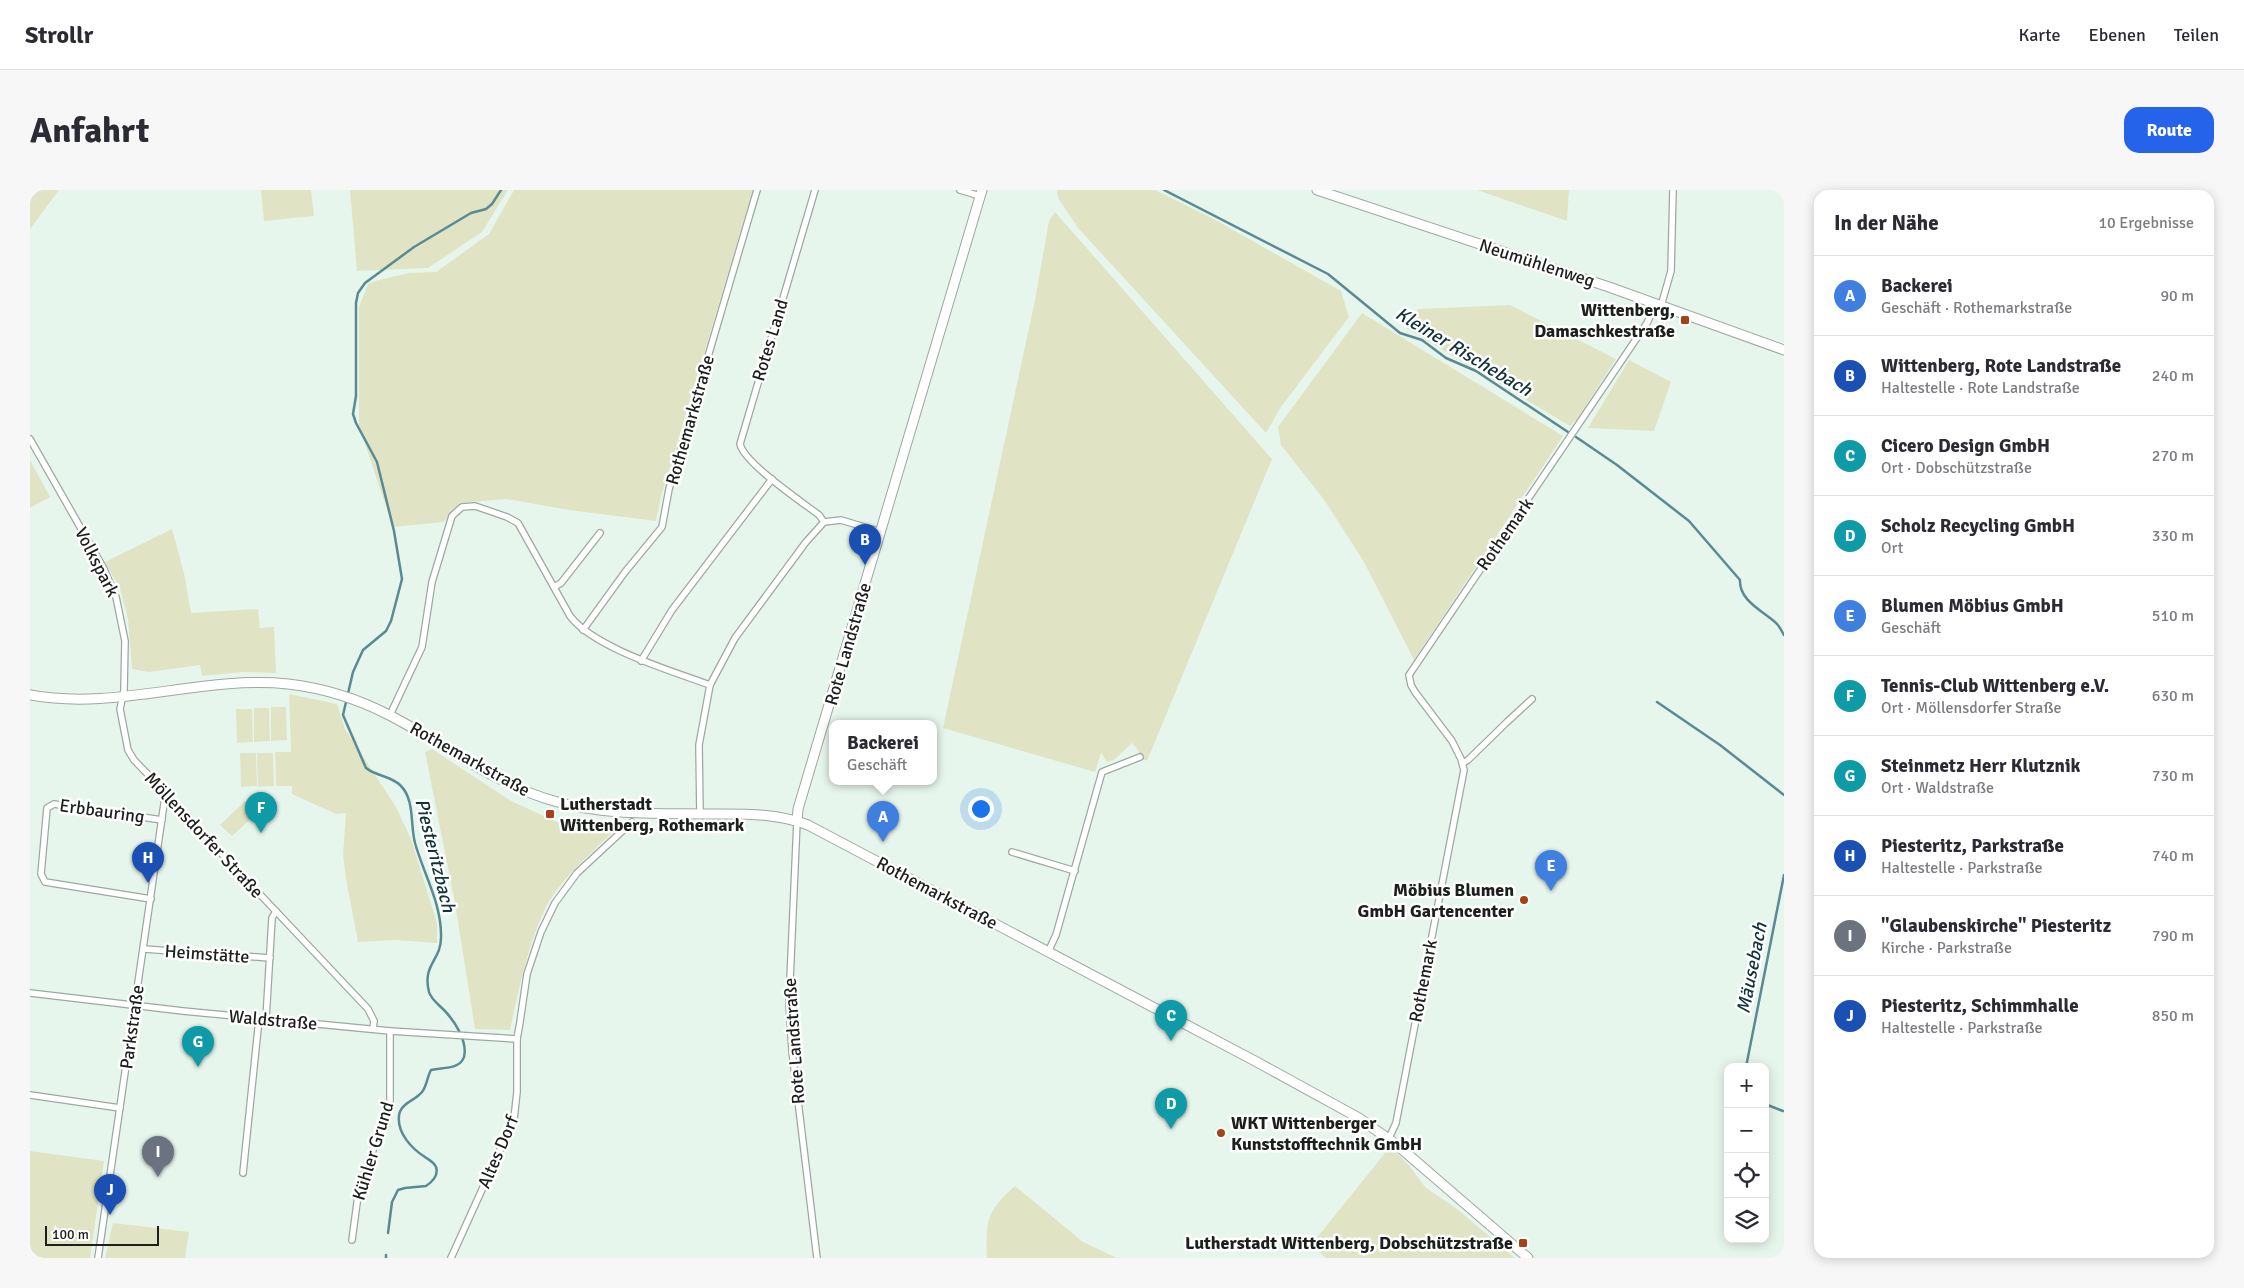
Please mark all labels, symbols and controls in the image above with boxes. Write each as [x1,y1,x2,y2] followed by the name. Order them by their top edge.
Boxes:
[25,20,93,50] text: Strollr
[2018,24,2060,46] text: Karte
[2088,24,2146,46] text: Ebenen
[2174,24,2219,46] text: Teilen
[2124,107,2214,153] button: Route
[30,109,149,152] text: Anfahrt
[1834,210,1939,236] text: In der Nähe
[2098,213,2194,233] text: 10 Ergebnisse
[1477,234,1597,292] street label: Neumühlenweg
[1881,274,1953,298] text: Backerei
[1845,286,1855,306] text: A
[2160,286,2194,306] text: 90 m
[747,296,793,384] street label: Rotes Land
[1881,298,2072,318] text: Geschäft · Rothemarkstraße
[1534,299,1675,342] place label: Wittenberg, Damaschkestraße
[1391,302,1537,402] water label: Kleiner Rischebach
[1679,314,1691,326] marker: Wittenberg, Damaschkestraße
[661,353,719,487] street label: Rothemarkstraße
[1881,354,2121,378] text: Wittenberg, Rote Landstraße
[1845,366,1855,386] text: B
[2152,366,2194,386] text: 240 m
[1881,378,2080,398] text: Haltestelle · Rote Landstraße
[1881,434,2050,458] text: Cicero Design GmbH
[1845,446,1855,466] text: C
[2152,446,2194,466] text: 270 m
[1881,458,2032,478] text: Ort · Dobschützstraße
[1472,493,1538,575] street label: Rothemark
[1881,514,2075,538] text: Scholz Recycling GmbH
[70,523,124,601] street label: Volkspark
[849,524,881,565] pin: B
[1845,526,1855,546] text: D
[2152,526,2194,546] text: 330 m
[1881,538,1903,558] text: Ort
[820,580,876,708] street label: Rote Landstraße
[1881,594,2064,618] text: Blumen Möbius GmbH
[1845,606,1855,626] text: E
[2152,606,2194,626] text: 510 m
[1881,618,1941,638] text: Geschäft
[1881,674,2109,698] text: Tennis-Club Wittenberg e.V.
[1846,686,1854,706] text: F
[2152,686,2194,706] text: 630 m
[1881,698,2062,718] text: Ort · Möllensdorfer Straße
[406,717,534,801] street label: Rothemarkstraße
[829,720,937,785] popup
[847,731,919,755] text: Backerei
[1881,754,2081,778] text: Steinmetz Herr Klutznik
[847,755,907,775] text: Geschäft
[1845,766,1855,786] text: G
[2152,766,2194,786] text: 730 m
[140,767,268,903] street label: Möllensdorfer Straße
[1881,778,1994,798] text: Ort · Waldstraße
[245,792,277,833] pin: F
[560,793,745,836] place label: Lutherstadt Wittenberg, Rothemark
[58,794,146,828] street label: Erbbauring
[409,796,461,915] water label: Piesteritzbach
[968,796,994,822] your location
[867,801,899,842] pin: A
[544,808,556,820] marker: Lutherstadt Wittenberg, Rothemark
[1881,834,2064,858] text: Piesteritz, Parkstraße
[132,842,164,883] pin: H
[1845,846,1855,866] text: H
[2152,846,2194,866] text: 740 m
[1535,850,1567,891] pin: E
[873,852,1001,934] street label: Rothemarkstraße
[1881,858,2043,878] text: Haltestelle · Parkstraße
[1358,879,1515,922] place label: Möbius Blumen GmbH Gartencenter
[1518,894,1530,906] marker: Möbius Blumen GmbH Gartencenter
[1881,914,2111,938] text: "Glaubenskirche" Piesteritz
[1731,920,1773,1016] water label: Mäusebach
[1847,926,1853,946] text: I
[2152,926,2194,946] text: 790 m
[1404,938,1442,1024] street label: Rothemark
[1881,938,2012,958] text: Kirche · Parkstraße
[164,940,250,968] street label: Heimstätte
[779,977,809,1105] street label: Rote Landstraße
[115,984,149,1070] street label: Parkstraße
[1881,994,2079,1018] text: Piesteritz, Schimmhalle
[1155,1000,1187,1041] pin: C
[228,1005,318,1035] street label: Waldstraße
[1846,1006,1854,1026] text: J
[2152,1006,2194,1026] text: 850 m
[1881,1018,2043,1038] text: Haltestelle · Parkstraße
[182,1026,214,1067] pin: G
[1724,1063,1769,1243] map controls
[1724,1063,1769,1108] button: +
[1155,1088,1187,1129] pin: D
[348,1099,398,1203] street label: Kühler Grund
[1724,1108,1769,1153] button: −
[473,1111,524,1192] street label: Altes Dorf
[1231,1112,1422,1155] place label: WKT Wittenberger Kunststofftechnik GmbH
[1215,1127,1227,1139] marker: WKT Wittenberger Kunststofftechnik GmbH
[142,1136,174,1177] pin: I
[1724,1153,1769,1198] button: locate
[94,1174,126,1215] pin: J
[1724,1198,1769,1243] button: layers
[45,1223,159,1246] scale bar
[52,1226,89,1243] text: 100 m
[1185,1232,1513,1254] place label: Lutherstadt Wittenberg, Dobschützstraße
[1517,1237,1529,1249] marker: Lutherstadt Wittenberg, Dobschützstraße

